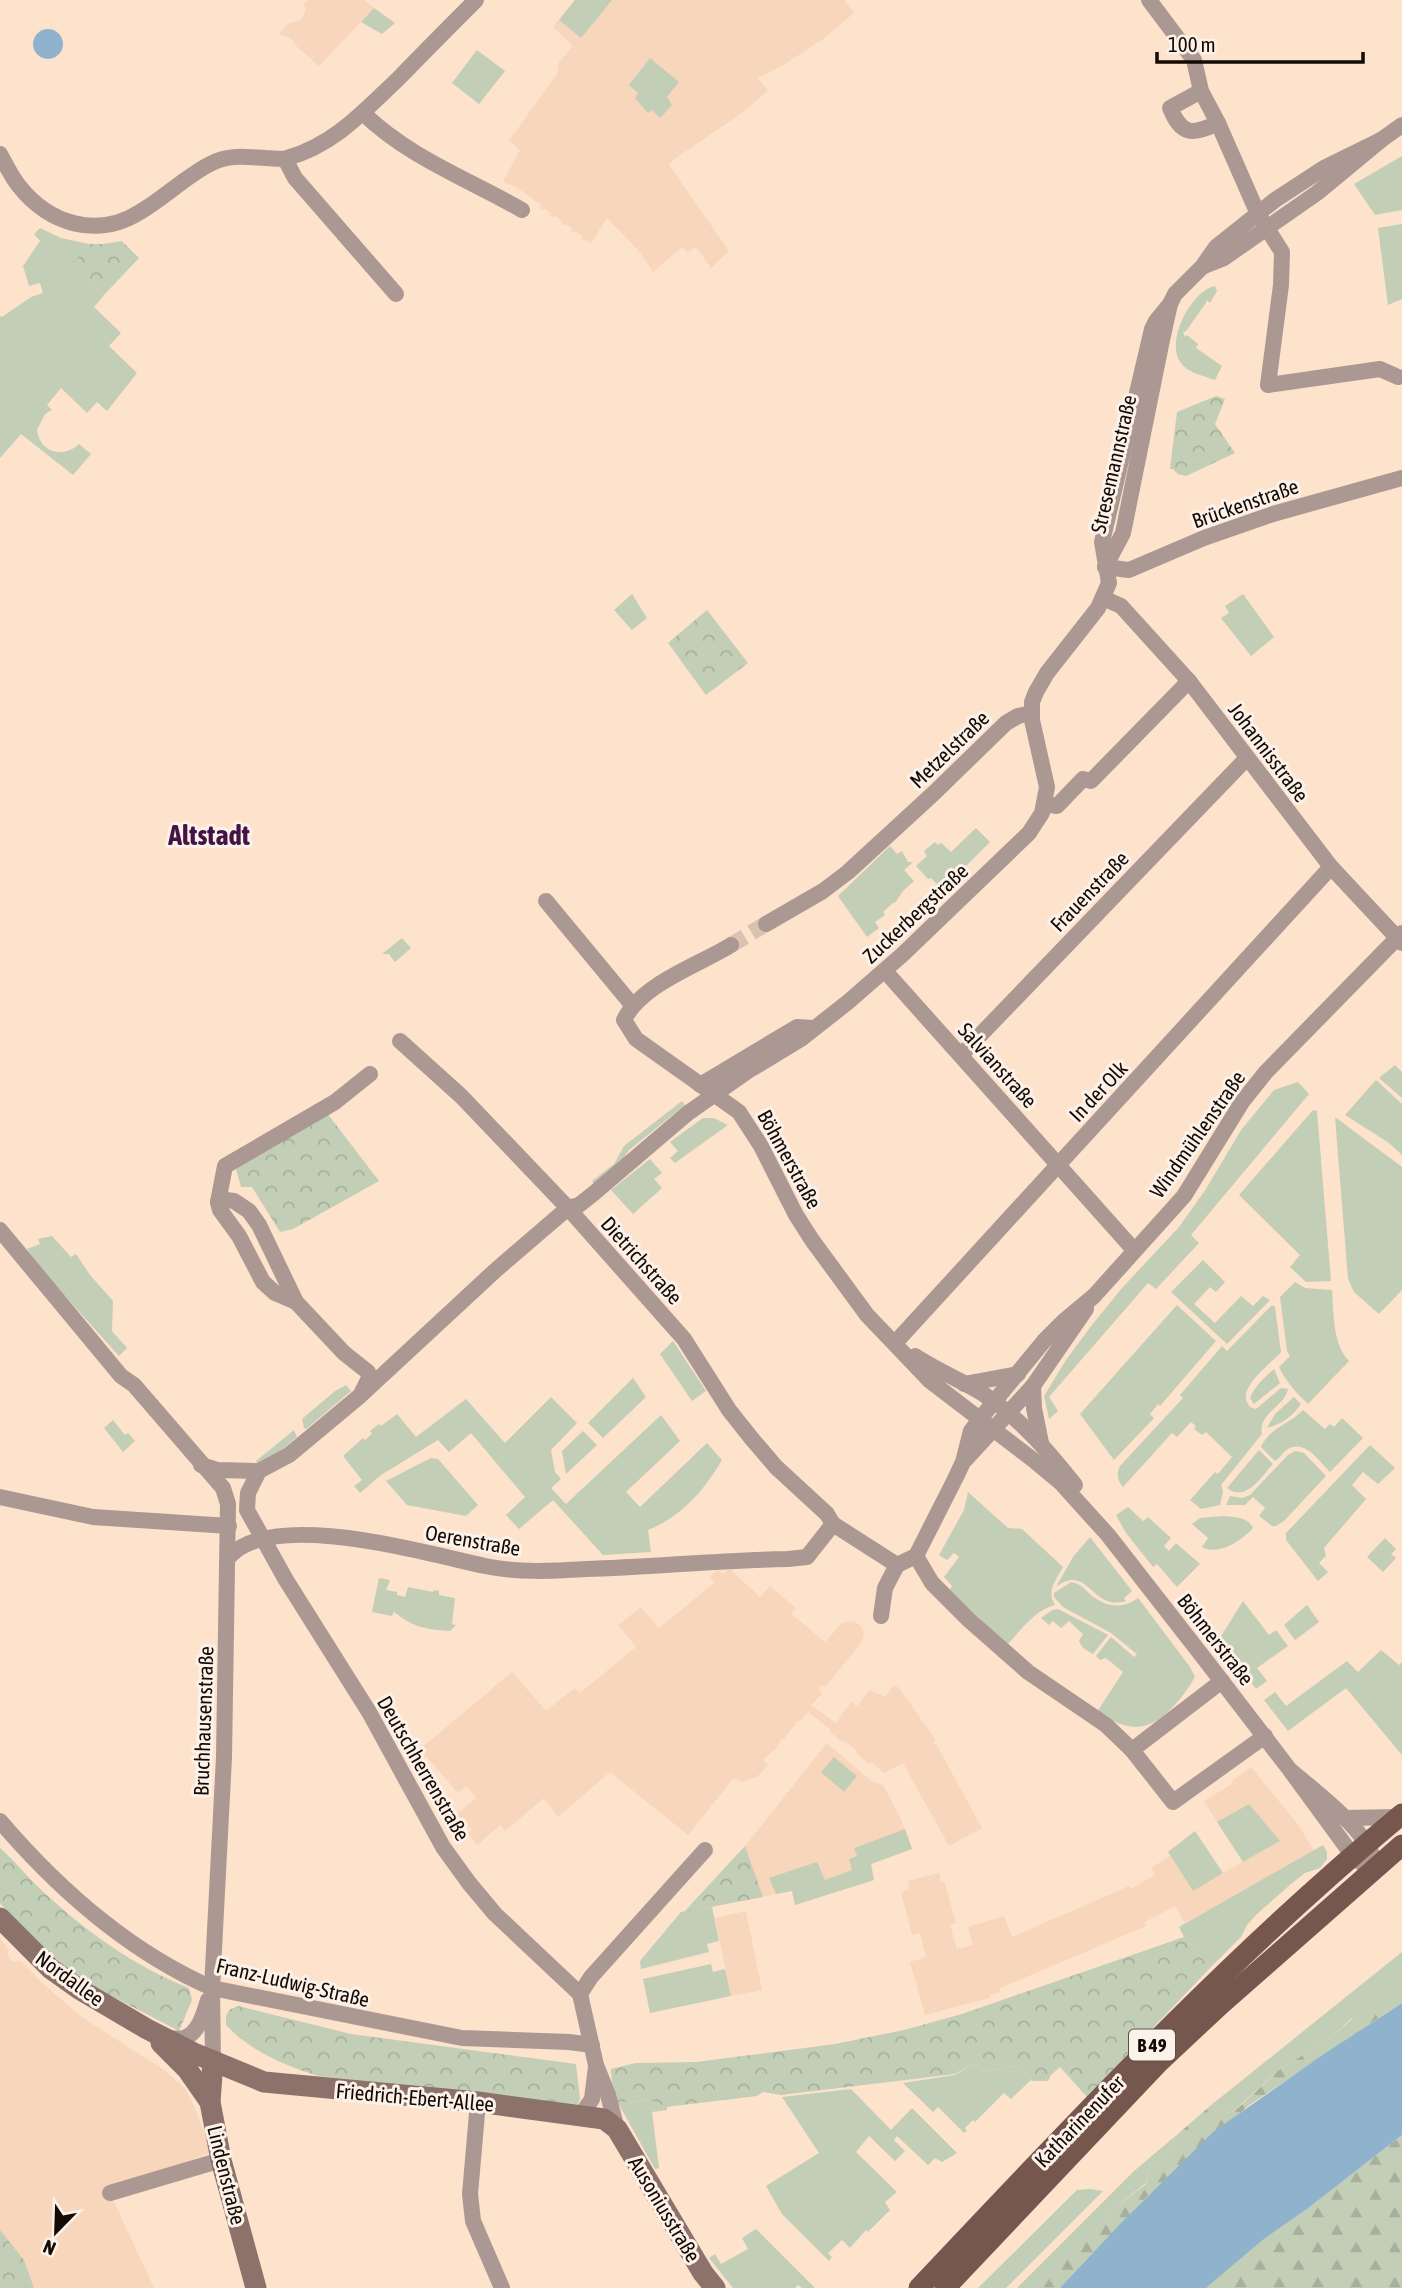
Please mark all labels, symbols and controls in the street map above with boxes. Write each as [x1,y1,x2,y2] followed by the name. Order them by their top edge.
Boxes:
[1157,21,1364,65] scale bar
[1168,32,1216,56] text: 100 m
[1085,393,1141,535] street label: Stresemannstraße
[1189,474,1301,532] street label: Brückenstraße
[1224,698,1314,806] street label: Johannisstraße
[905,705,993,793] street label: Metzelstraße
[167,819,250,851] district label: Altstadt
[1045,846,1133,936] street label: Frauenstraße
[858,858,972,968] street label: Zuckerbergstraße
[954,1018,1042,1112] street label: Salvianstraße
[1064,1056,1132,1126] street label: In der Olk
[1144,1066,1250,1202] street label: Windmühlenstraße
[753,1105,827,1213] street label: Böhmerstraße
[596,1211,688,1309] street label: Dietrichstraße
[424,1520,522,1560] street label: Oerenstraße
[1173,1589,1259,1689] street label: Böhmerstraße
[188,1646,218,1796] street label: Bruchhausenstraße
[373,1691,475,1845] street label: Deutschherrenstraße
[31,1945,109,2011] street label: Nordallee
[214,1953,372,2011] street label: Franz-Ludwig-Straße
[1129,2030,1175,2060] road number: B 49
[1029,2070,1129,2172] street label: Katharinenufer
[335,2078,495,2116] street label: Friedrich-Ebert-Allee
[203,2123,251,2227] street label: Lindenstraße
[624,2152,706,2266] street label: Ausoniusstraße
[21,2197,91,2267] north arrow
[40,2235,59,2260] text: N

